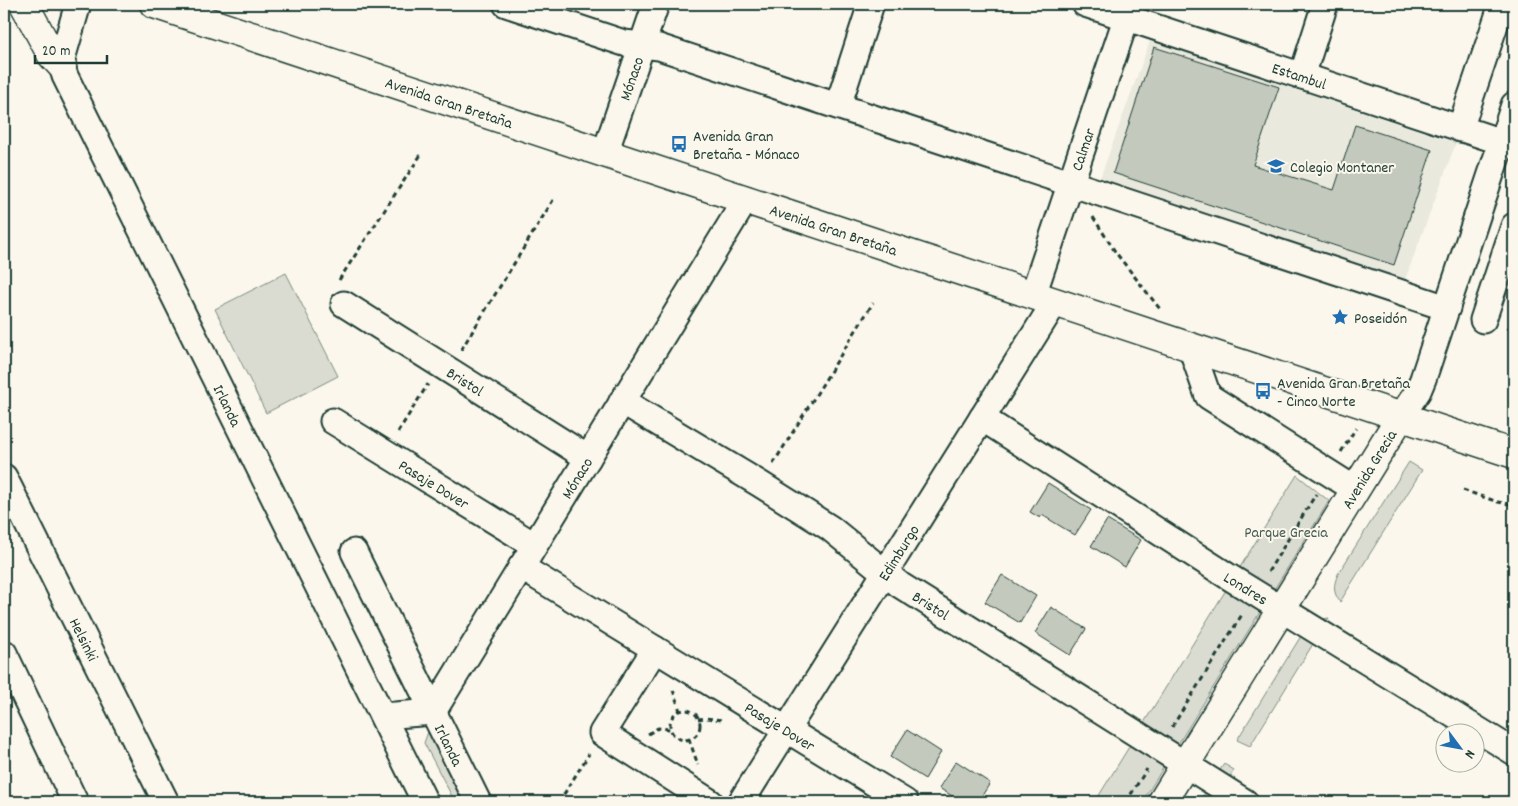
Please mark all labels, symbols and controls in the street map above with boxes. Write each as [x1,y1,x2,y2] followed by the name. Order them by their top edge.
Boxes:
[35,32,108,64] scale bar
[42,41,70,63] text: 20 m
[615,54,651,104] street label: Mónaco
[1269,58,1329,97] street label: Estambul
[382,72,516,136] street label: Avenida Gran Bretaña
[1067,125,1102,174] street label: Calmar
[693,126,800,167] place label: Avenida Gran Bretaña - Mónaco
[669,134,689,154] bus stop icon: Avenida Gran Bretaña - Mónaco
[1266,156,1286,176] school or university icon: Colegio Montaner
[1290,157,1394,180] place label: Colegio Montaner
[766,199,900,263] street label: Avenida Gran Bretaña
[1330,307,1350,327] place icon: Poseidón
[1354,308,1407,331] place label: Poseidón
[441,363,488,403] street label: Bristol
[1277,373,1410,414] place label: Avenida Gran Bretaña - Cinco Norte
[206,381,246,432] street label: Irlanda
[1253,381,1273,401] bus stop icon: Avenida Gran Bretaña - Cinco Norte
[1337,426,1404,514] street label: Avenida Grecia
[557,453,600,504] street label: Mónaco
[393,455,473,516] street label: Pasaje Dover
[874,521,926,586] street label: Edimburgo
[1244,522,1328,545] park label: Parque Grecia
[1218,567,1272,612] street label: Londres
[907,586,953,627] street label: Bristol
[62,615,103,666] street label: Helsinki
[739,697,819,758] street label: Pasaje Dover
[427,721,468,771] street label: Irlanda
[1436,724,1486,774] north arrow
[1459,746,1480,762] text: N

